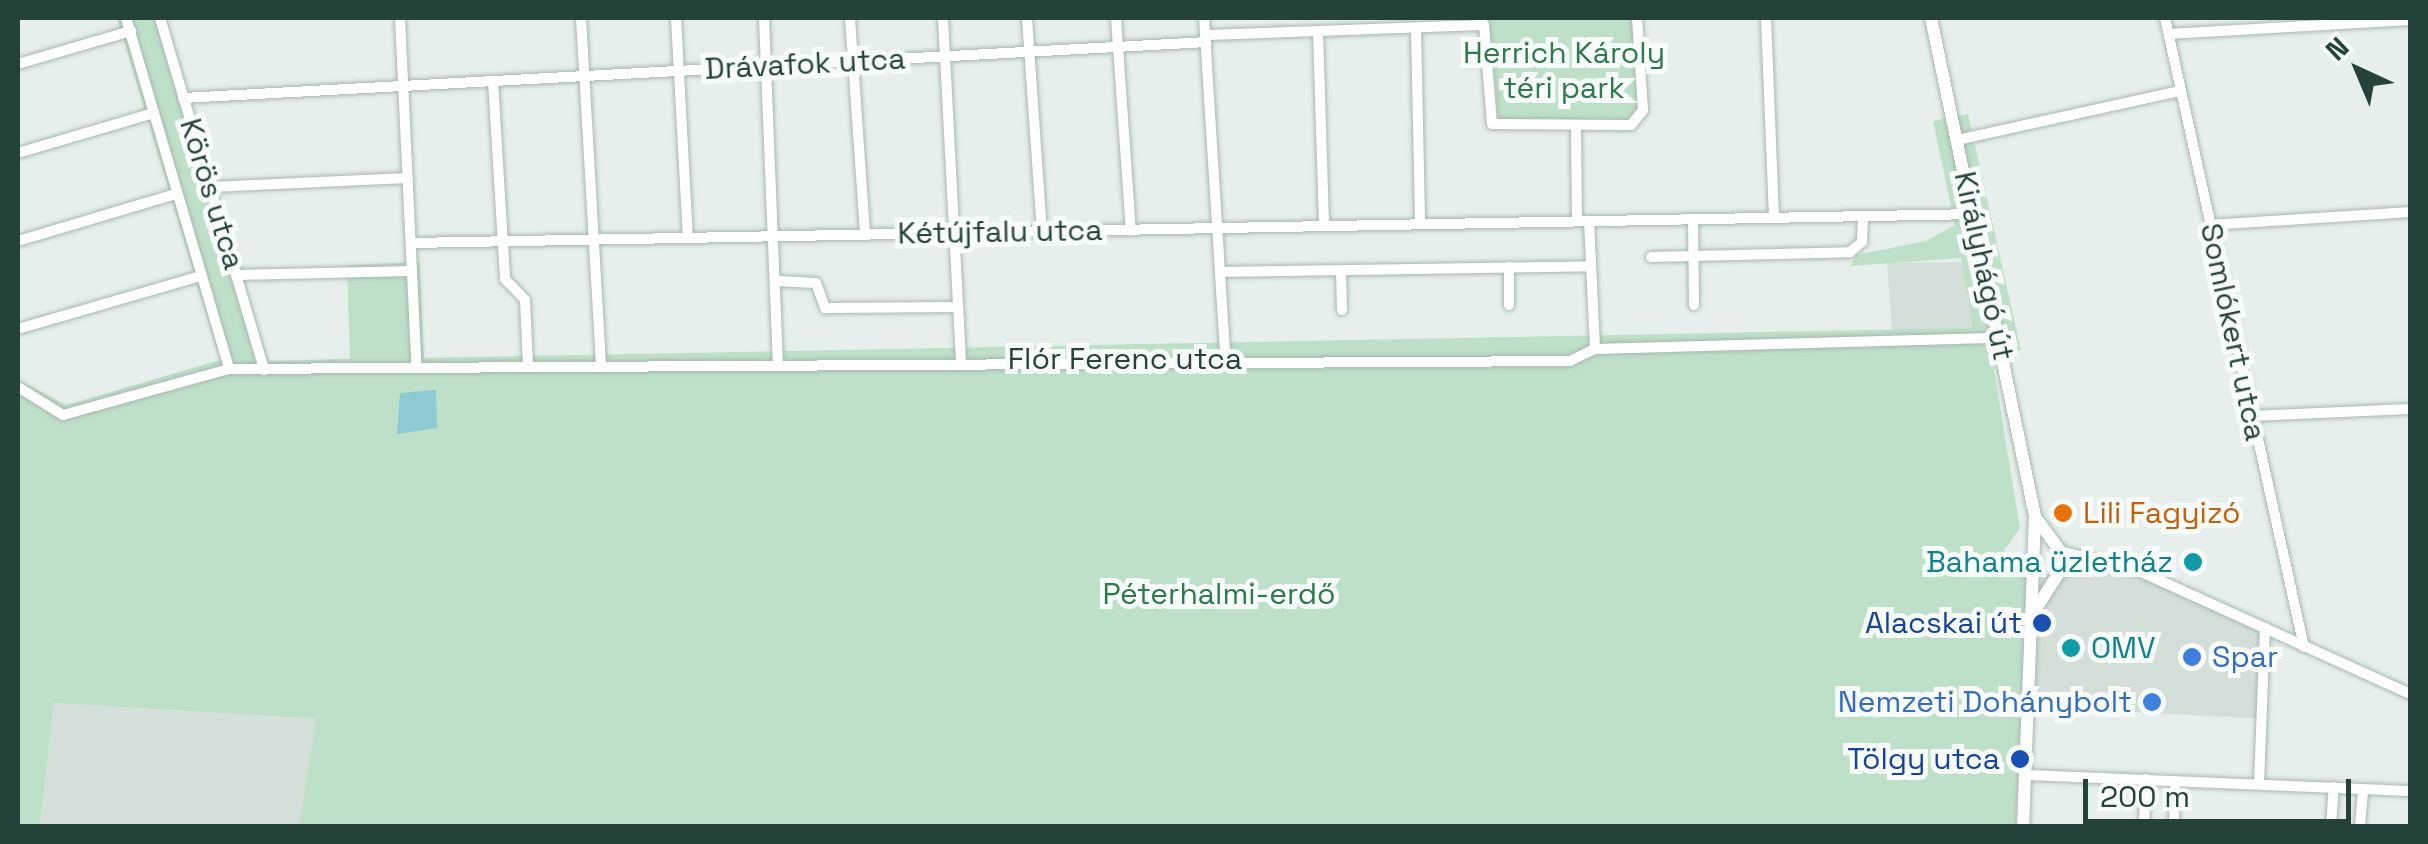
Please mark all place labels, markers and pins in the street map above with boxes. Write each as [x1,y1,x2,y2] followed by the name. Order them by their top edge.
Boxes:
[2083,495,2241,531] place label: Lili Fagyizó
[2052,502,2074,524] marker: Lili Fagyizó
[1926,544,2173,580] place label: Bahama üzletház
[2182,551,2204,573] marker: Bahama üzletház
[1865,605,2022,641] place label: Alacskai út
[2031,612,2053,634] marker: Alacskai út
[2091,630,2156,666] place label: OMV
[2060,637,2082,659] marker: OMV
[2212,639,2278,675] place label: Spar
[2181,646,2203,668] marker: Spar
[1838,684,2132,720] place label: Nemzeti Dohánybolt
[2141,691,2163,713] marker: Nemzeti Dohánybolt
[1847,741,2000,777] place label: Tölgy utca
[2009,748,2031,770] marker: Tölgy utca

